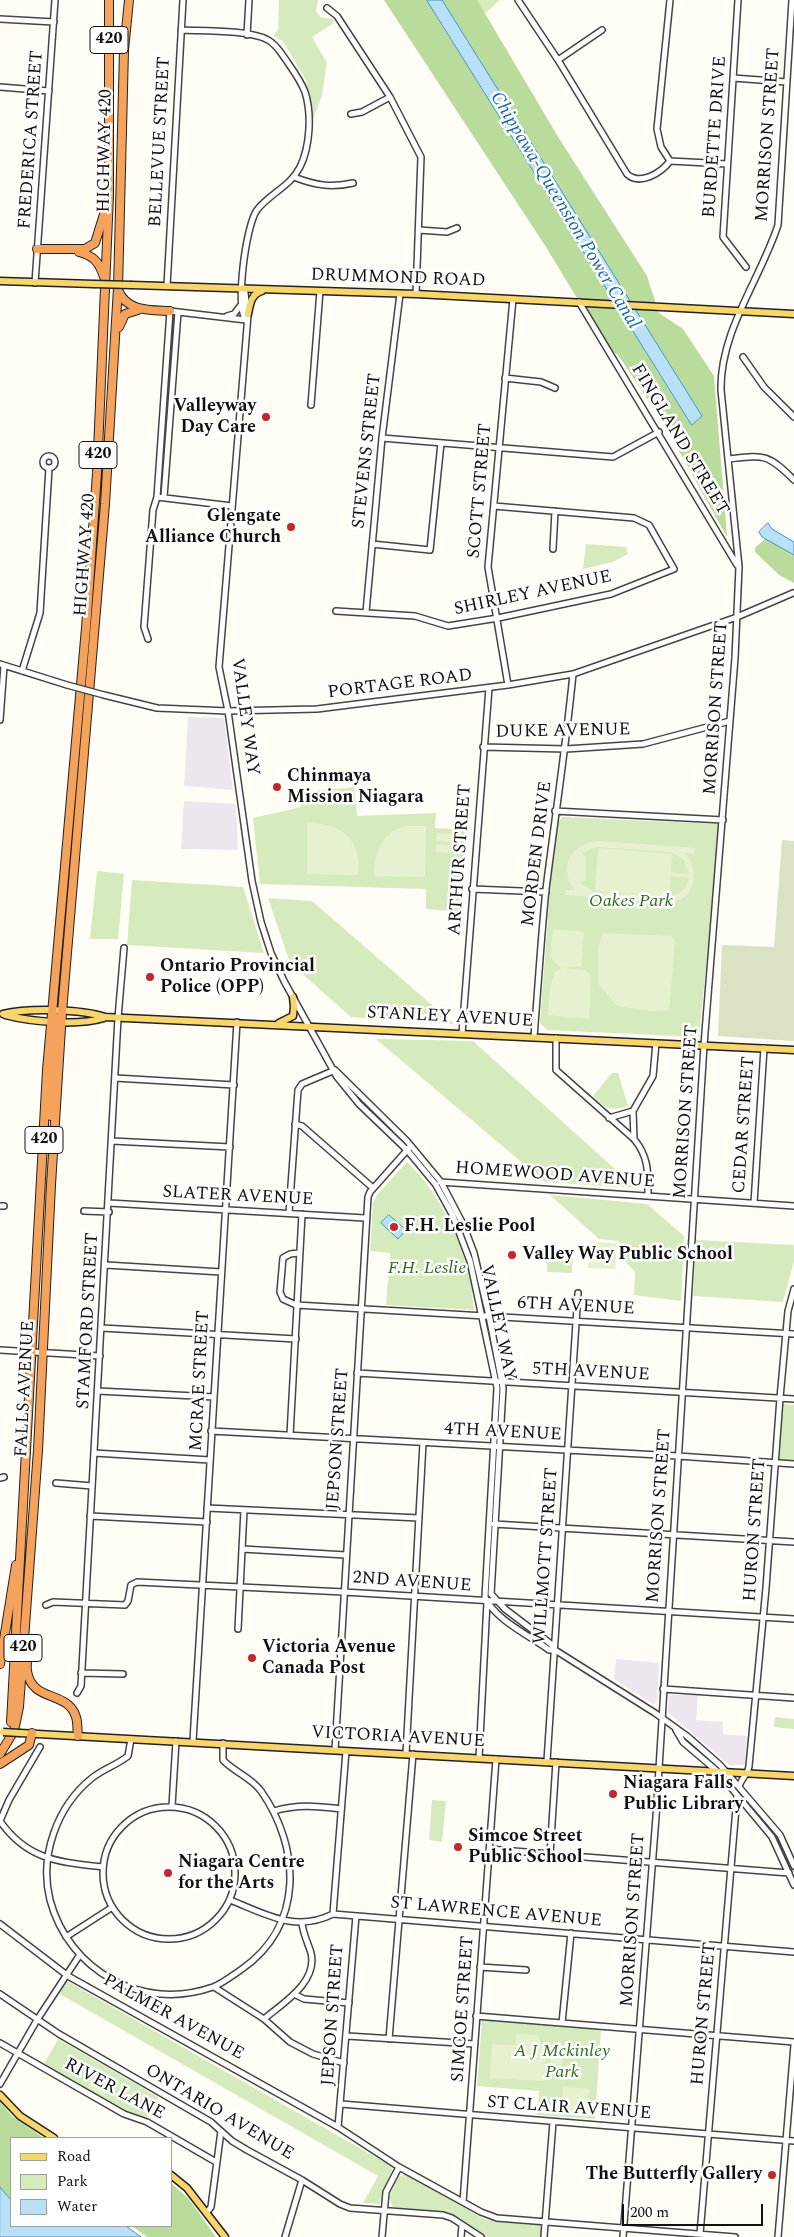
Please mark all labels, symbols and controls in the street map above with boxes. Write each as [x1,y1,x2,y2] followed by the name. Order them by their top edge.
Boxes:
[90,26,128,54] road number: 420
[752,47,786,223] street label: MORRISON STREET
[15,50,49,230] street label: FREDERICA STREET
[700,55,732,219] street label: BURDETTE DRIVE
[146,56,176,228] street label: BELLEVUE STREET
[484,88,644,334] water label: Chippawa-Queenston Power Canal
[94,89,118,213] street label: HIGHWAY 420
[310,265,486,293] street label: DRUMMOND ROAD
[625,360,733,520] street label: FINGLAND STREET
[349,372,387,530] street label: STEVENS STREET
[173,396,256,438] place label: Valleyway Day Care
[260,411,272,423] marker: Valleyway Day Care
[464,423,498,559] street label: SCOTT STREET
[79,442,117,468] road number: 420
[71,493,101,617] street label: HIGHWAY 420
[145,506,281,548] place label: Glengate Alliance Church
[285,521,297,533] marker: Glengate Alliance Church
[452,567,614,621] street label: SHIRLEY AVENUE
[700,620,734,796] street label: MORRISON STREET
[225,657,263,777] street label: VALLEY WAY
[326,665,474,705] street label: PORTAGE ROAD
[495,720,631,744] street label: DUKE AVENUE
[287,766,424,809] place label: Chinmaya Mission Niagara
[518,780,558,928] street label: MORDEN DRIVE
[271,781,283,793] marker: Chinmaya Mission Niagara
[445,783,477,937] street label: ARTHUR STREET
[589,891,673,913] park label: Oakes Park
[160,956,315,999] place label: Ontario Provincial Police (OPP)
[144,971,156,983] marker: Ontario Provincial Police (OPP)
[366,1003,534,1033] street label: STANLEY AVENUE
[670,1024,704,1200] street label: MORRISON STREET
[729,1056,761,1194] street label: CEDAR STREET
[25,1126,63,1154] road number: 420
[454,1158,656,1194] street label: HOMEWOOD AVENUE
[162,1182,314,1212] street label: SLATER AVENUE
[404,1216,535,1238] place label: F.H. Leslie Pool
[388,1221,400,1233] marker: F.H. Leslie Pool
[74,1232,104,1410] street label: STAMFORD STREET
[522,1244,733,1266] place label: Valley Way Public School
[506,1249,518,1261] marker: Valley Way Public School
[388,1258,466,1280] park label: F.H. Leslie
[474,1263,520,1383] street label: VALLEY WAY
[517,1293,635,1321] street label: 6TH AVENUE
[187,1310,215,1452] street label: MCRAE STREET
[12,1320,40,1458] street label: FALLS AVENUE
[532,1359,650,1387] street label: 5TH AVENUE
[323,1367,355,1511] street label: JEPSON STREET
[444,1419,562,1447] street label: 4TH AVENUE
[643,1428,677,1604] street label: MORRISON STREET
[740,1458,772,1602] street label: HURON STREET
[530,1467,564,1645] street label: WILLMOTT STREET
[352,1568,472,1598] street label: 2ND AVENUE
[4,1635,42,1662] road number: 420
[262,1637,396,1680] place label: Victoria Avenue Canada Post
[246,1652,258,1664] marker: Victoria Avenue Canada Post
[311,1723,485,1753] street label: VICTORIA AVENUE
[623,1773,743,1816] place label: Niagara Falls Public Library
[607,1788,619,1800] marker: Niagara Falls Public Library
[468,1826,583,1868] place label: Simcoe Street Public School
[617,1832,651,2008] street label: MORRISON STREET
[452,1841,464,1853] marker: Simcoe Street Public School
[178,1852,305,1895] place label: Niagara Centre for the Arts
[162,1867,174,1879] marker: Niagara Centre for the Arts
[389,1893,603,1933] street label: ST LAWRENCE AVENUE
[448,1935,480,2083] street label: SIMCOE STREET
[688,1942,722,2086] street label: HURON STREET
[318,1943,350,2087] street label: JEPSON STREET
[99,1970,247,2066] street label: PALMER AVENUE
[514,2041,610,2084] park label: A J Mckinley Park
[60,2054,168,2126] street label: RIVER LANE
[141,2060,297,2166] street label: ONTARIO AVENUE
[486,2092,652,2126] street label: ST CLAIR AVENUE
[10,2137,172,2227] legend
[57,2145,91,2168] text: Road
[585,2164,762,2186] place label: The Butterfly Gallery
[766,2169,778,2181] marker: The Butterfly Gallery
[57,2170,88,2193] text: Park
[624,2194,765,2226] scale bar
[57,2195,97,2218] text: Water
[630,2201,669,2224] text: 200 m

